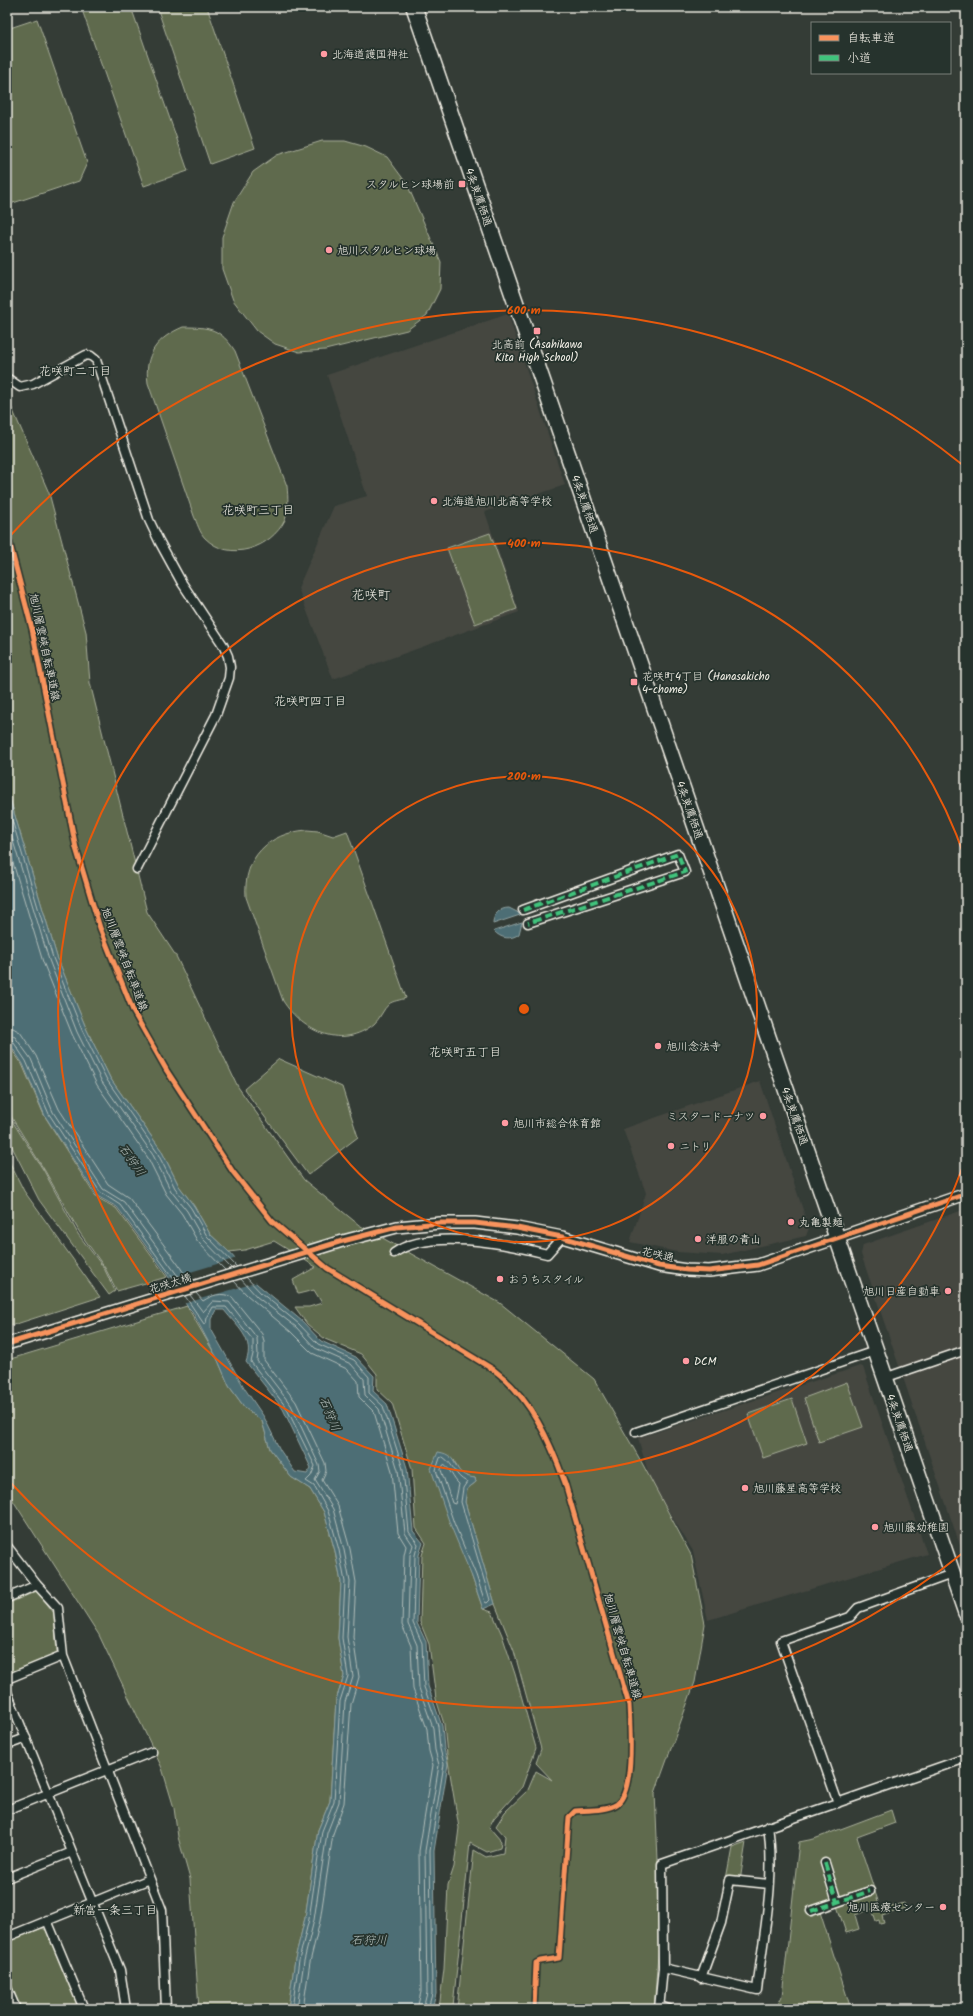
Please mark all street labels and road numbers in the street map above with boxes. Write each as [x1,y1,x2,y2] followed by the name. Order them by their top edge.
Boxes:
[460,166,497,229] street label: 4条東鷹栖通
[566,473,603,536] street label: 4条東鷹栖通
[24,592,64,703] street label: 旭川層雲峡自転車道線
[671,779,708,842] street label: 4条東鷹栖通
[96,905,152,1014] street label: 旭川層雲峡自転車道線
[776,1085,813,1148] street label: 4条東鷹栖通
[640,1242,676,1267] street label: 花咲通
[147,1269,194,1299] street label: 花咲大橋
[881,1392,918,1455] street label: 4条東鷹栖通
[598,1591,646,1702] street label: 旭川層雲峡自転車道線

